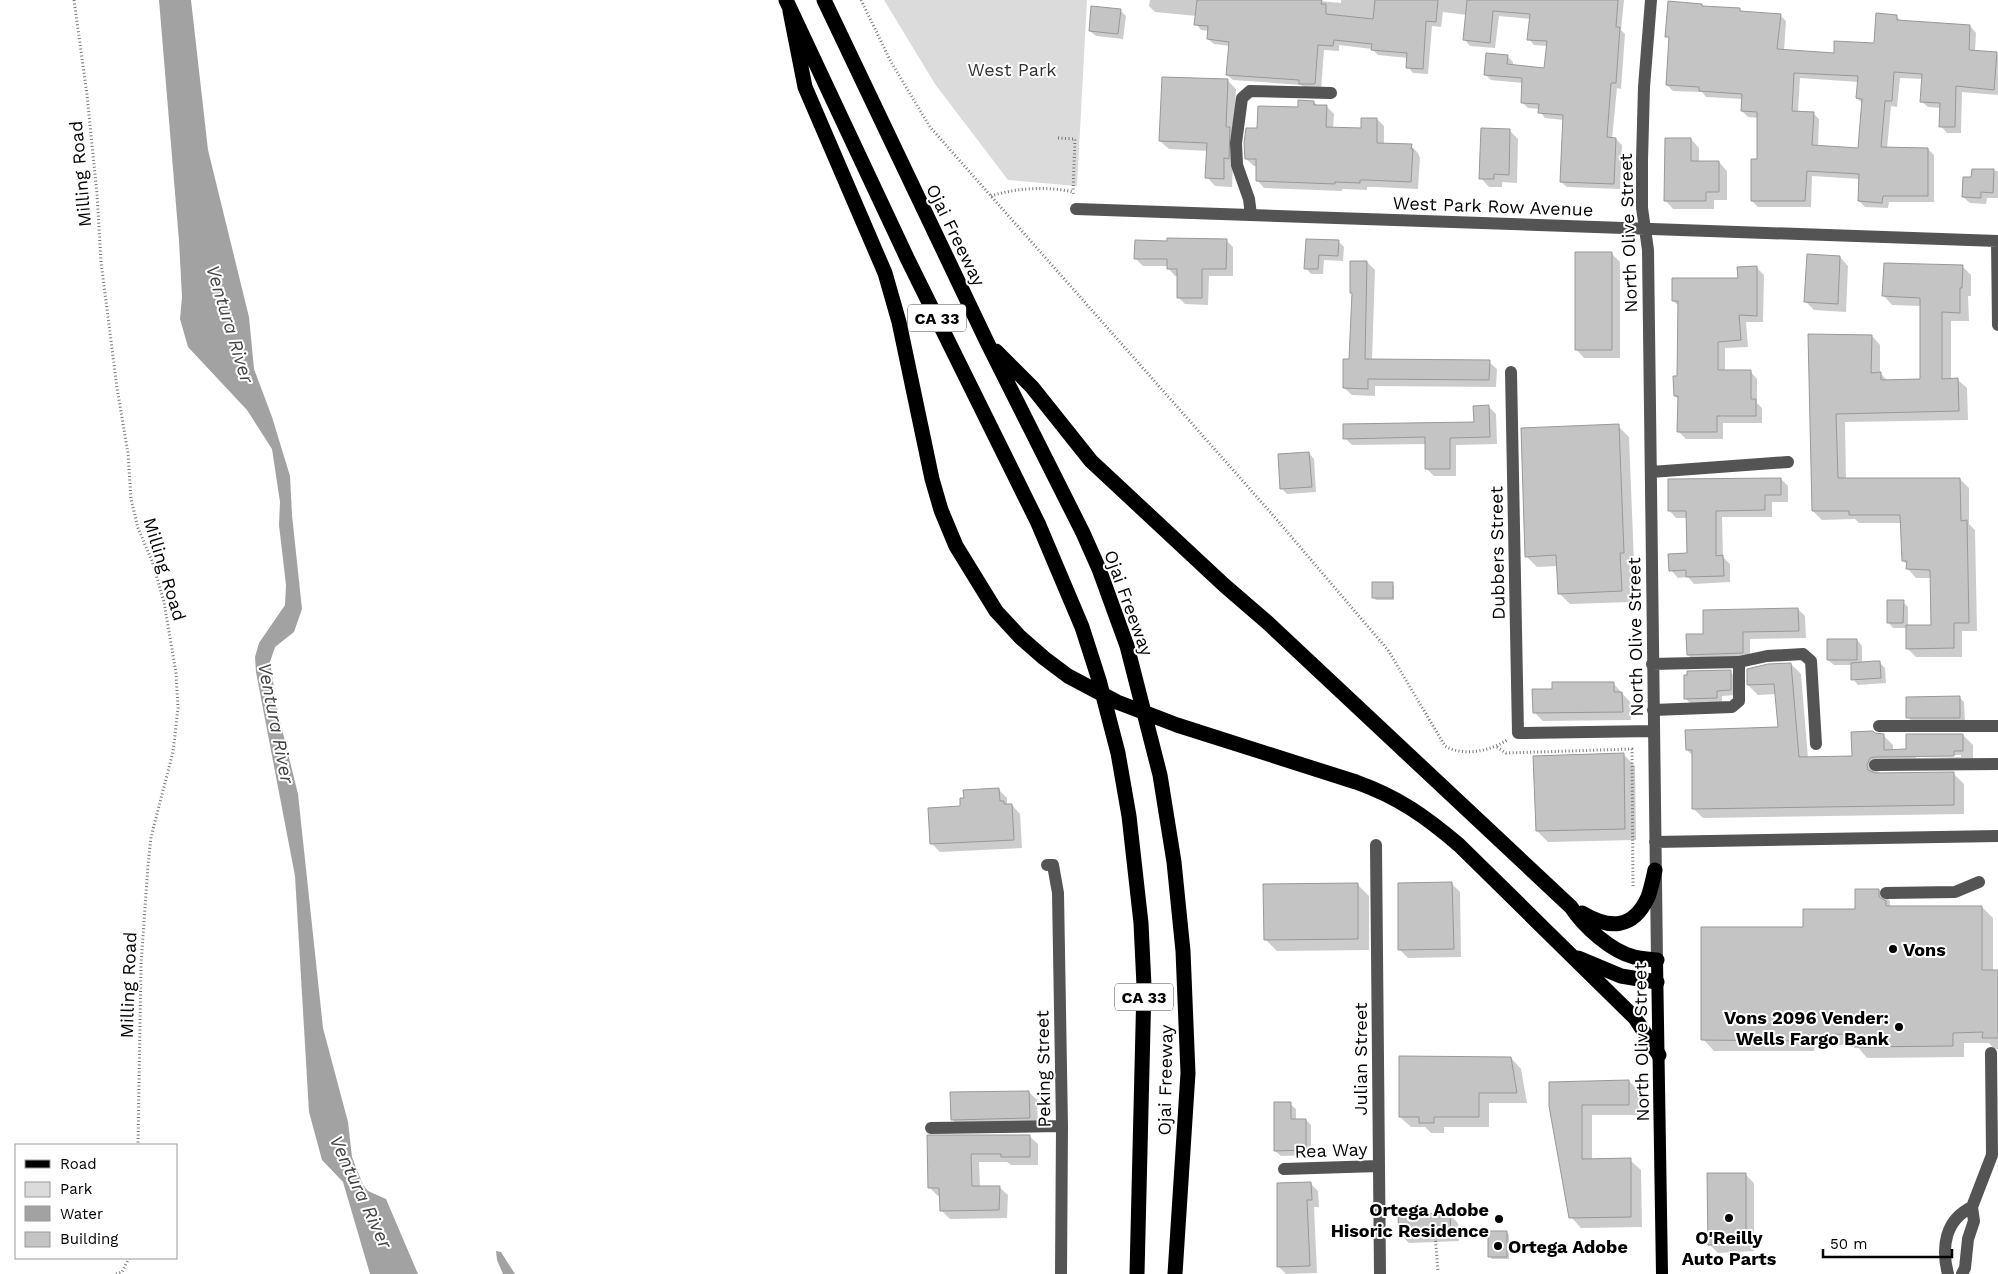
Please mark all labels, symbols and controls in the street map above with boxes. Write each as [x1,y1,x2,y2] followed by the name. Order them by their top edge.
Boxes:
[968,59,1056,80] park label: West Park
[65,120,95,228] street label: Milling Road
[1615,153,1641,313] street label: North Olive Street
[922,181,990,290] street label: Ojai Freeway
[1392,192,1594,220] street label: West Park Row Avenue
[201,262,259,386] water label: Ventura River
[908,304,966,332] road number: CA 33
[1485,485,1509,620] street label: Dubbers Street
[139,515,191,623] street label: Milling Road
[1100,547,1158,659] street label: Ojai Freeway
[1623,557,1647,717] street label: North Olive Street
[253,661,299,786] water label: Ventura River
[116,931,140,1039] street label: Milling Road
[1903,939,1946,960] place label: Vons
[1887,943,1899,955] marker: Vons
[1629,962,1653,1122] street label: North Olive Street
[1115,984,1173,1010] road number: CA 33
[1350,1002,1371,1116] street label: Julian Street
[1724,1007,1890,1049] place label: Vons 2096 Vender: Wells Fargo Bank
[1031,1010,1055,1128] street label: Peking Street
[1893,1021,1905,1033] marker: Vons 2096 Vender: Wells Fargo Bank
[1154,1024,1176,1136] street label: Ojai Freeway
[325,1132,398,1253] water label: Ventura River
[1294,1138,1369,1162] street label: Rea Way
[15,1144,178,1259] legend
[60,1155,97,1173] text: Road
[60,1180,93,1198] text: Park
[1331,1199,1489,1241] place label: Ortega Adobe Hisoric Residence
[60,1205,103,1223] text: Water
[1723,1212,1735,1224] marker: O'Reilly Auto Parts
[1493,1213,1505,1225] marker: Ortega Adobe Hisoric Residence
[1823,1226,1952,1258] scale bar
[1682,1227,1777,1269] place label: O'Reilly Auto Parts
[60,1230,118,1248] text: Building
[1830,1235,1867,1253] text: 50 m
[1508,1236,1628,1257] place label: Ortega Adobe
[1492,1240,1504,1252] marker: Ortega Adobe

